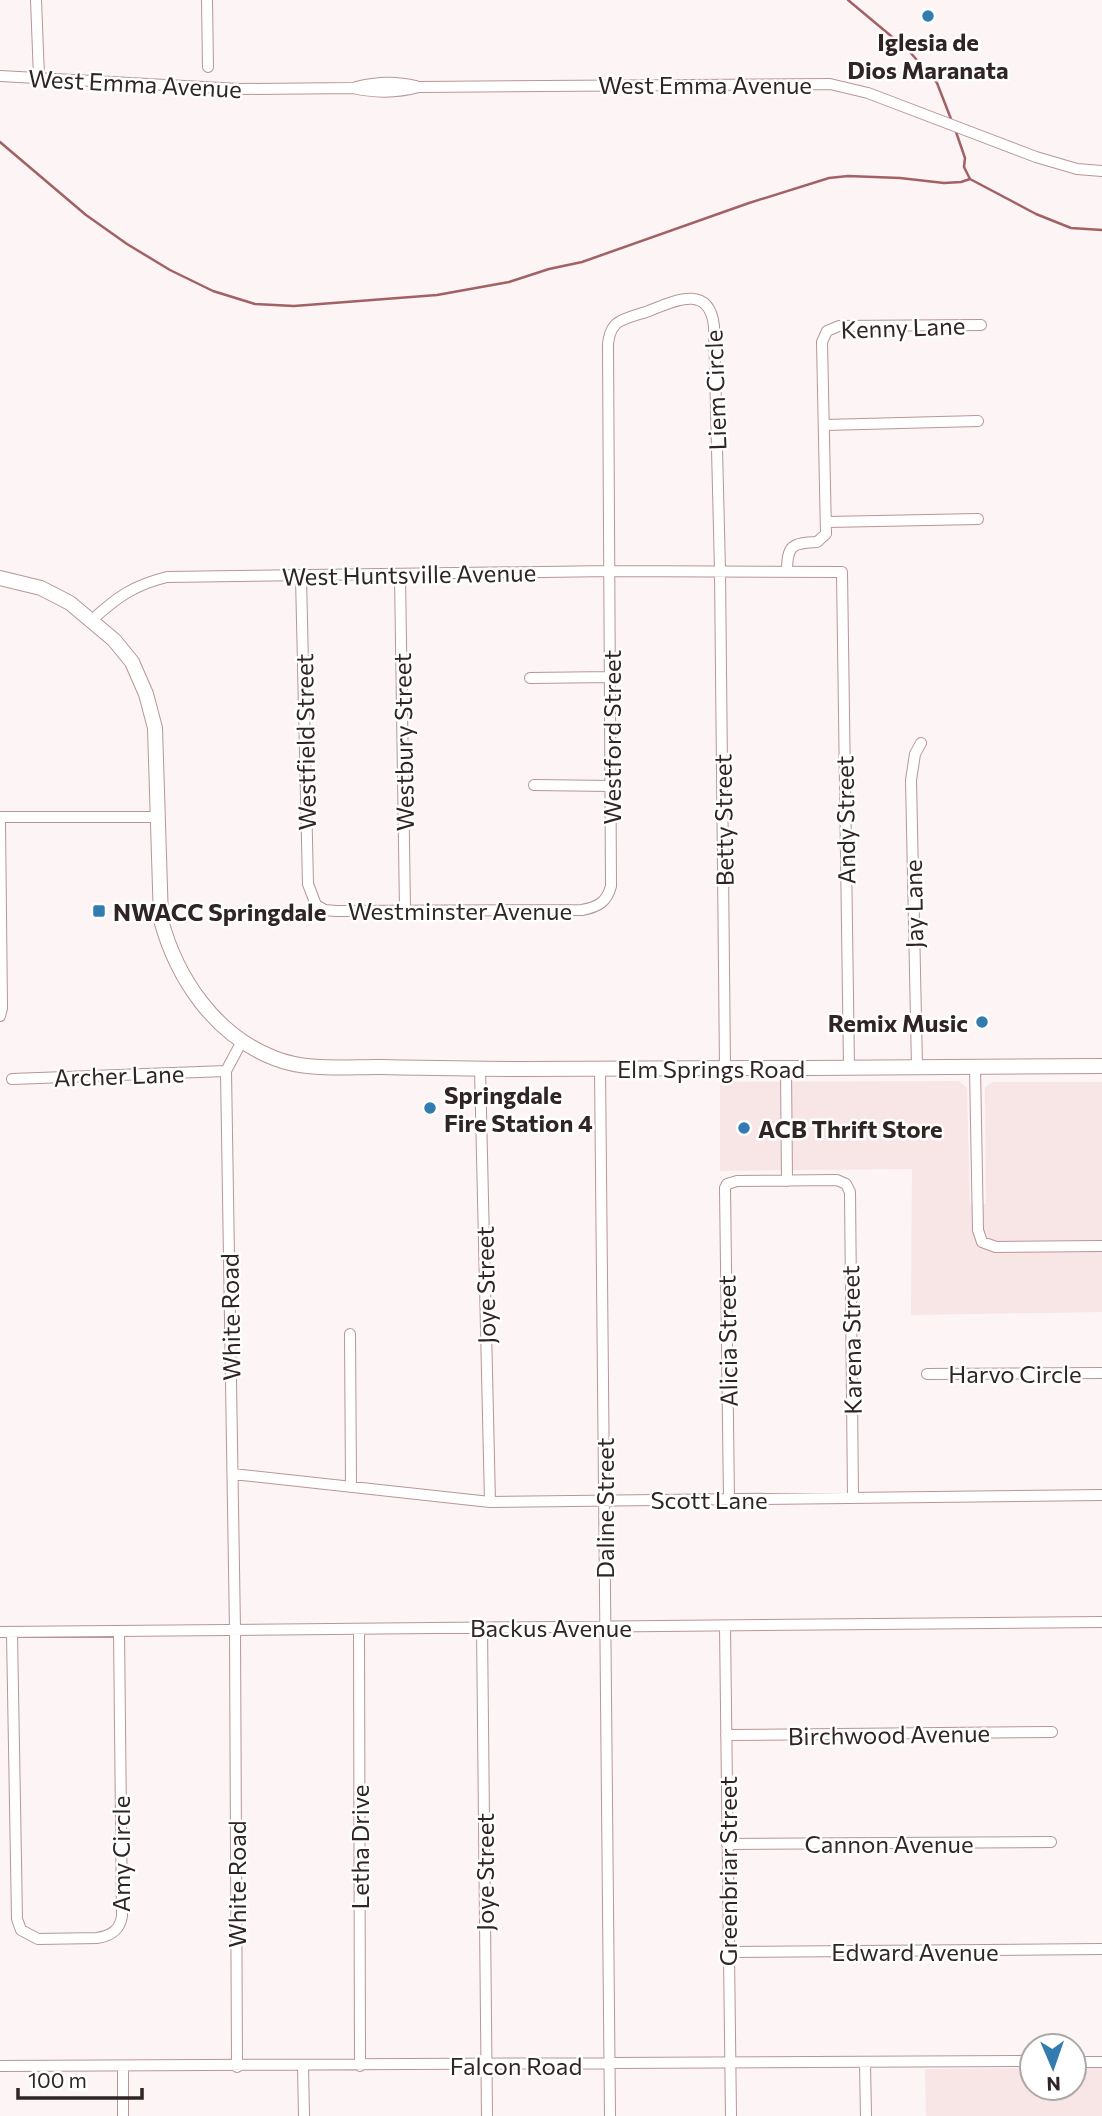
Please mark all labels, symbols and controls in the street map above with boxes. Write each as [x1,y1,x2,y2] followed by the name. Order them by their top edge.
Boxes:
[920,8,936,24] marker: Iglesia de Dios Maranata
[847,27,1009,84] place label: Iglesia de Dios Maranata
[27,63,243,103] street label: West Emma Avenue
[598,70,812,99] street label: West Emma Avenue
[840,310,966,344] street label: Kenny Lane
[698,329,732,451] street label: Liem Circle
[282,557,536,591] street label: West Huntsville Avenue
[597,649,626,824] street label: Westford Street
[289,653,321,831] street label: Westfield Street
[387,653,419,831] street label: Westbury Street
[707,753,739,887] street label: Betty Street
[829,755,861,885] street label: Andy Street
[898,859,928,949] street label: Jay Lane
[348,896,572,925] street label: Westminster Avenue
[113,897,326,926] place label: NWACC Springdale
[91,903,107,919] marker: NWACC Springdale
[828,1008,968,1037] place label: Remix Music
[974,1014,990,1030] marker: Remix Music
[617,1054,805,1083] street label: Elm Springs Road
[53,1058,185,1092] street label: Archer Lane
[444,1080,593,1137] place label: Springdale Fire Station 4
[422,1100,438,1116] marker: Springdale Fire Station 4
[758,1114,943,1143] place label: ACB Thrift Store
[736,1120,752,1136] marker: ACB Thrift Store
[469,1226,501,1344] street label: Joye Street
[214,1253,246,1381] street label: White Road
[835,1265,867,1415] street label: Karena Street
[711,1275,743,1407] street label: Alicia Street
[948,1359,1082,1388] street label: Harvo Circle
[590,1437,619,1579] street label: Daline Street
[650,1485,768,1514] street label: Scott Lane
[470,1613,632,1642] street label: Backus Avenue
[788,1718,990,1750] street label: Birchwood Avenue
[713,1776,742,1966] street label: Greenbriar Street
[345,1785,374,1909] street label: Letha Drive
[106,1796,135,1912] street label: Amy Circle
[470,1813,499,1931] street label: Joye Street
[222,1820,251,1948] street label: White Road
[804,1829,974,1858] street label: Cannon Avenue
[831,1937,999,1966] street label: Edward Avenue
[1018,2032,1088,2102] north arrow
[450,2051,582,2080] street label: Falcon Road
[18,2056,142,2100] scale bar
[28,2067,87,2092] text: 100 m
[1046,2073,1061,2096] text: N

